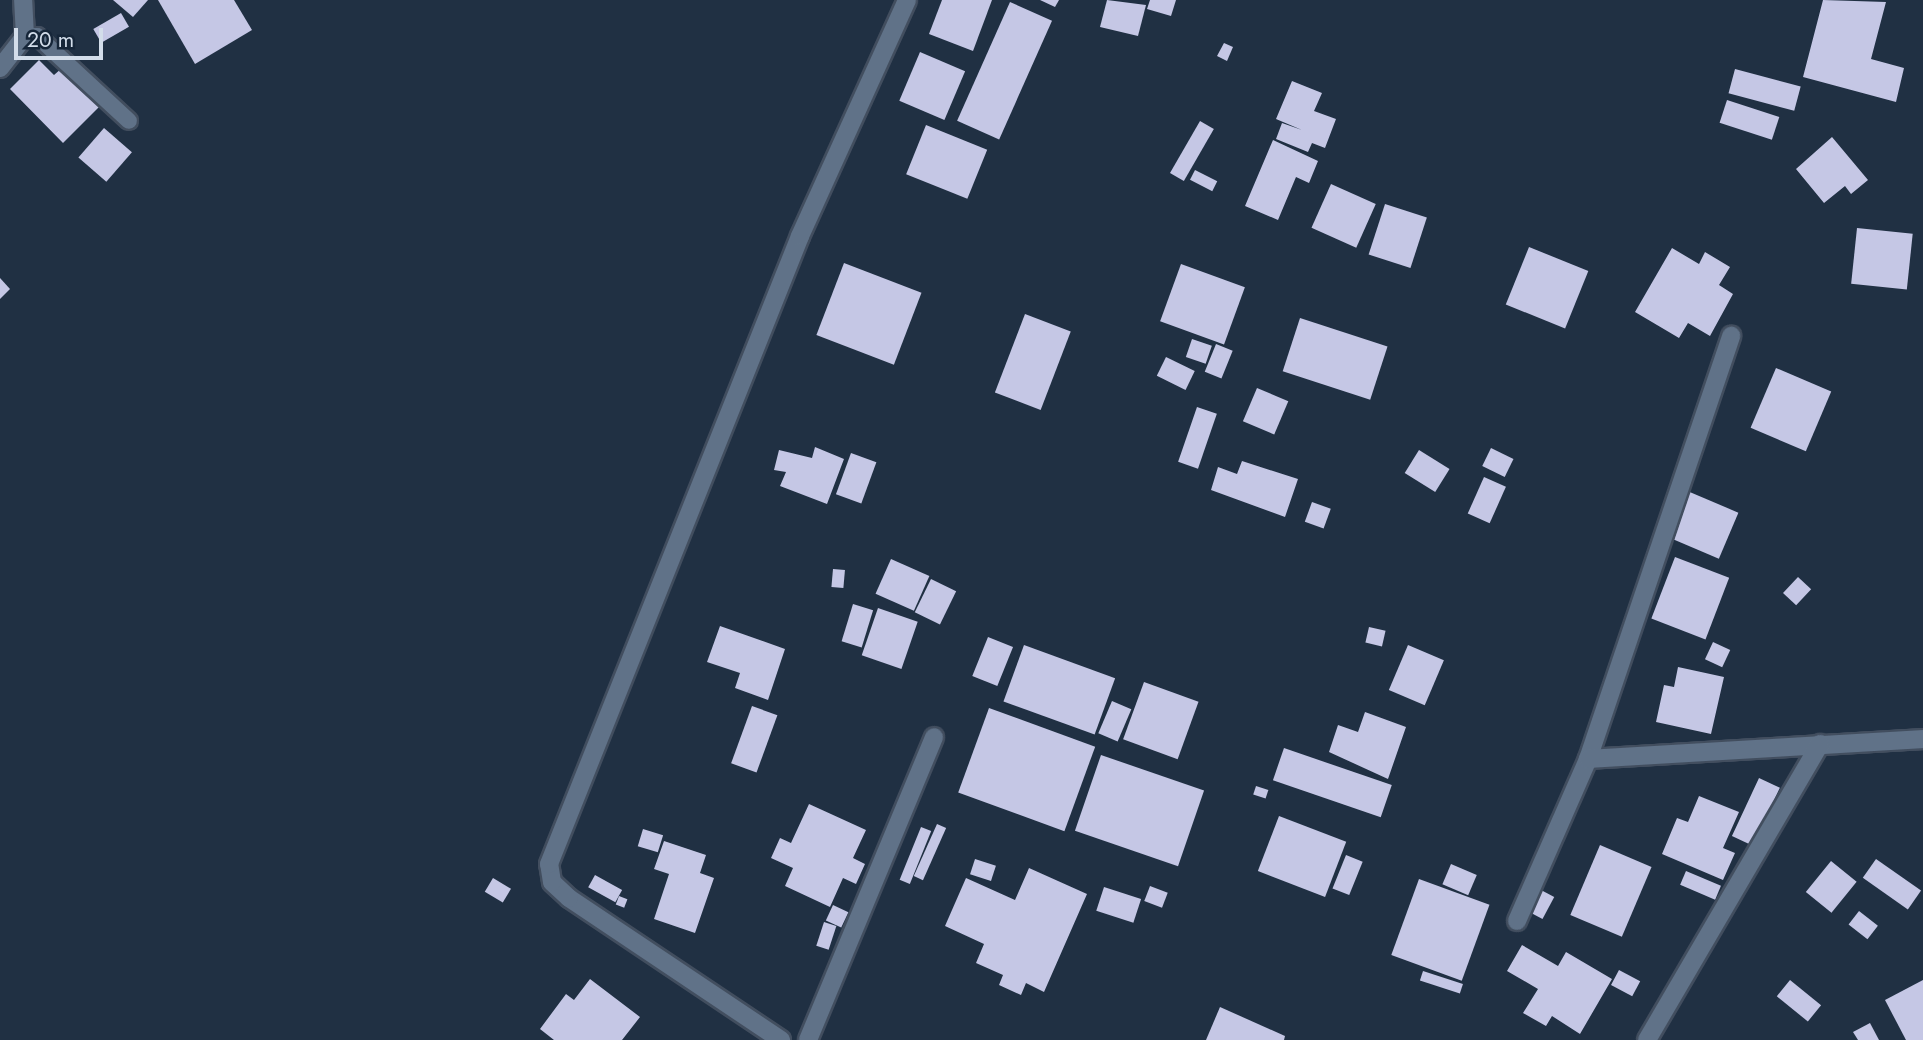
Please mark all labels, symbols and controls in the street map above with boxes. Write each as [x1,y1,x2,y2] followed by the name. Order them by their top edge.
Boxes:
[18,14,107,58] scale bar
[27,25,74,55] text: 20 m

